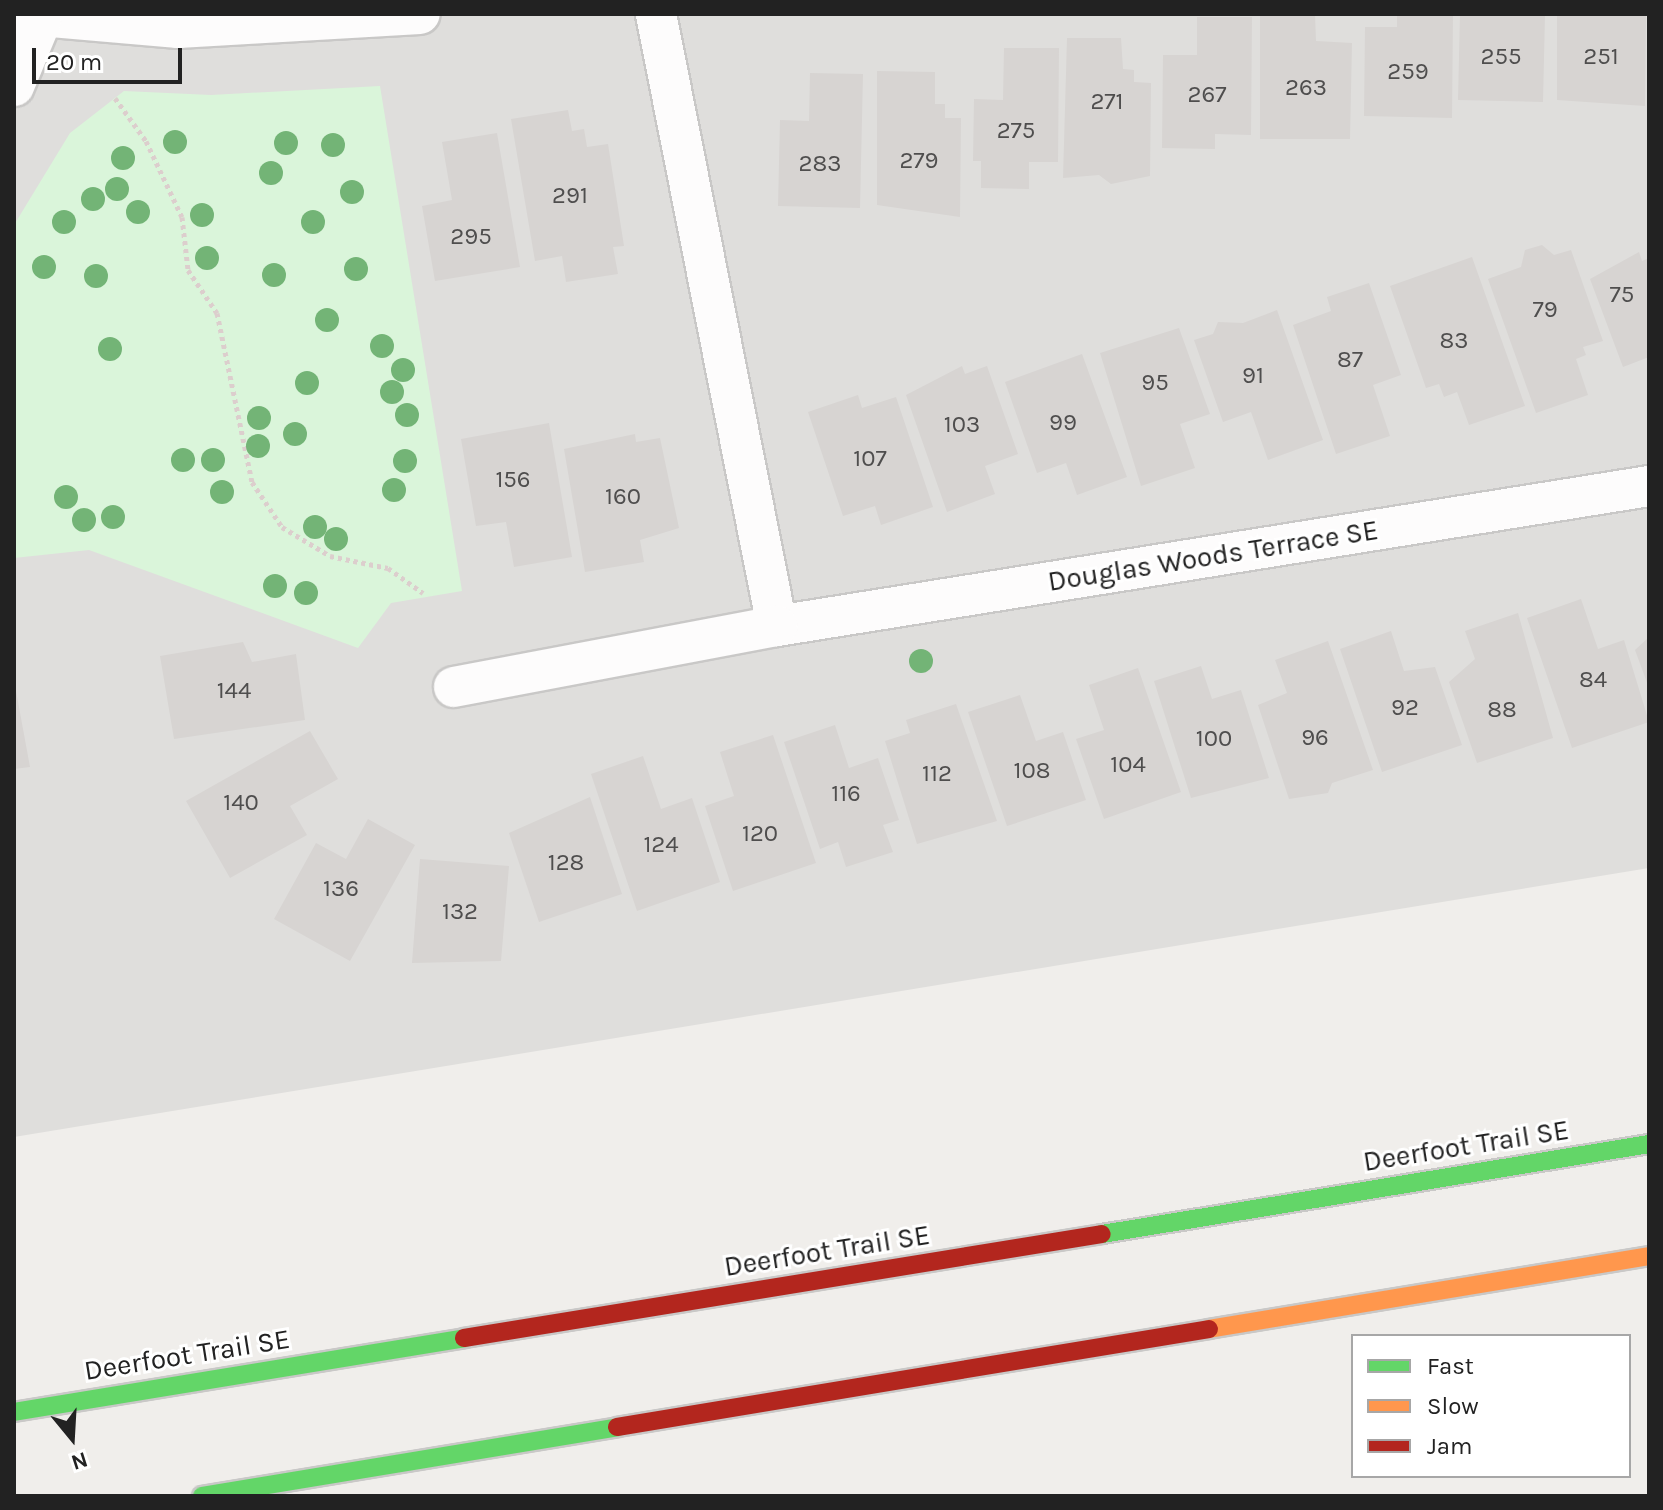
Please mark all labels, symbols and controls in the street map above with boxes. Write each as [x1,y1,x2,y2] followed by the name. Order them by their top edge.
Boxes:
[36,32,186,82] scale bar
[1480,43,1522,71] house number: 255
[1583,43,1619,71] house number: 251
[46,48,102,76] text: 20 m
[1387,58,1429,86] house number: 259
[1285,74,1327,102] house number: 263
[1188,81,1226,109] house number: 267
[1090,88,1124,116] house number: 271
[997,117,1035,145] house number: 275
[899,147,939,175] house number: 279
[799,150,841,178] house number: 283
[552,182,588,210] house number: 291
[450,223,492,251] house number: 295
[1610,281,1634,309] house number: 75
[1532,296,1558,324] house number: 79
[1440,327,1468,355] house number: 83
[1337,346,1363,374] house number: 87
[1242,362,1264,390] house number: 91
[1141,369,1169,397] house number: 95
[1049,409,1077,437] house number: 99
[944,411,980,439] house number: 103
[853,445,887,473] house number: 107
[495,466,531,494] house number: 156
[605,483,641,511] house number: 160
[1045,513,1381,599] street label: Douglas Woods Terrace SE
[1579,666,1607,694] house number: 84
[217,677,251,705] house number: 144
[1391,694,1419,722] house number: 92
[1487,696,1517,724] house number: 88
[1301,724,1329,752] house number: 96
[1196,725,1232,753] house number: 100
[1110,751,1146,779] house number: 104
[1014,757,1050,785] house number: 108
[922,760,952,788] house number: 112
[831,780,861,808] house number: 116
[223,789,259,817] house number: 140
[742,820,778,848] house number: 120
[643,831,679,859] house number: 124
[548,849,584,877] house number: 128
[323,875,359,903] house number: 136
[442,898,478,926] house number: 132
[1361,1113,1571,1179] street label: Deerfoot Trail SE
[722,1218,932,1284] street label: Deerfoot Trail SE
[82,1322,292,1388] street label: Deerfoot Trail SE
[1351,1334,1631,1478] legend
[1427,1352,1474,1380] text: Fast
[1427,1392,1479,1420] text: Slow
[32,1398,112,1478] north arrow
[1427,1432,1472,1460] text: Jam
[68,1446,91,1476] text: N

